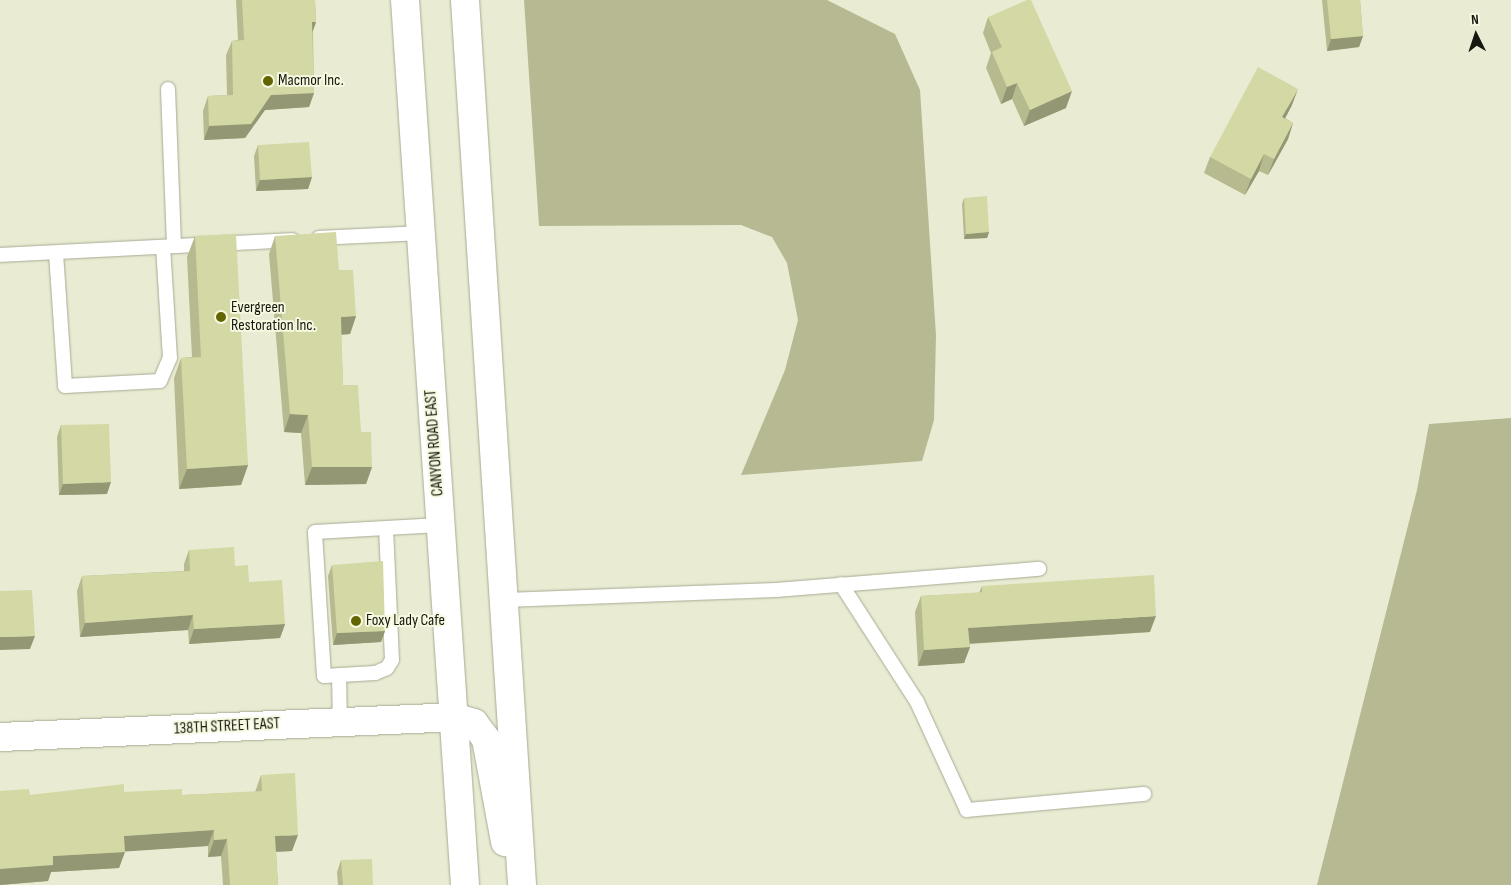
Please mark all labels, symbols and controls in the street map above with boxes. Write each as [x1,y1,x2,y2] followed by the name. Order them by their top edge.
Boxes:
[1451,10,1501,60] north arrow
[1471,11,1479,28] text: N
[278,71,344,91] place label: Macmor Inc.
[262,75,274,87] marker: Macmor Inc.
[231,298,316,336] place label: Evergreen Restoration Inc.
[215,311,227,323] marker: Evergreen Restoration Inc.
[422,389,448,497] street label: CANYON ROAD EAST
[366,611,445,631] place label: Foxy Lady Cafe
[350,615,362,627] marker: Foxy Lady Cafe
[174,715,280,739] street label: 138TH STREET EAST

